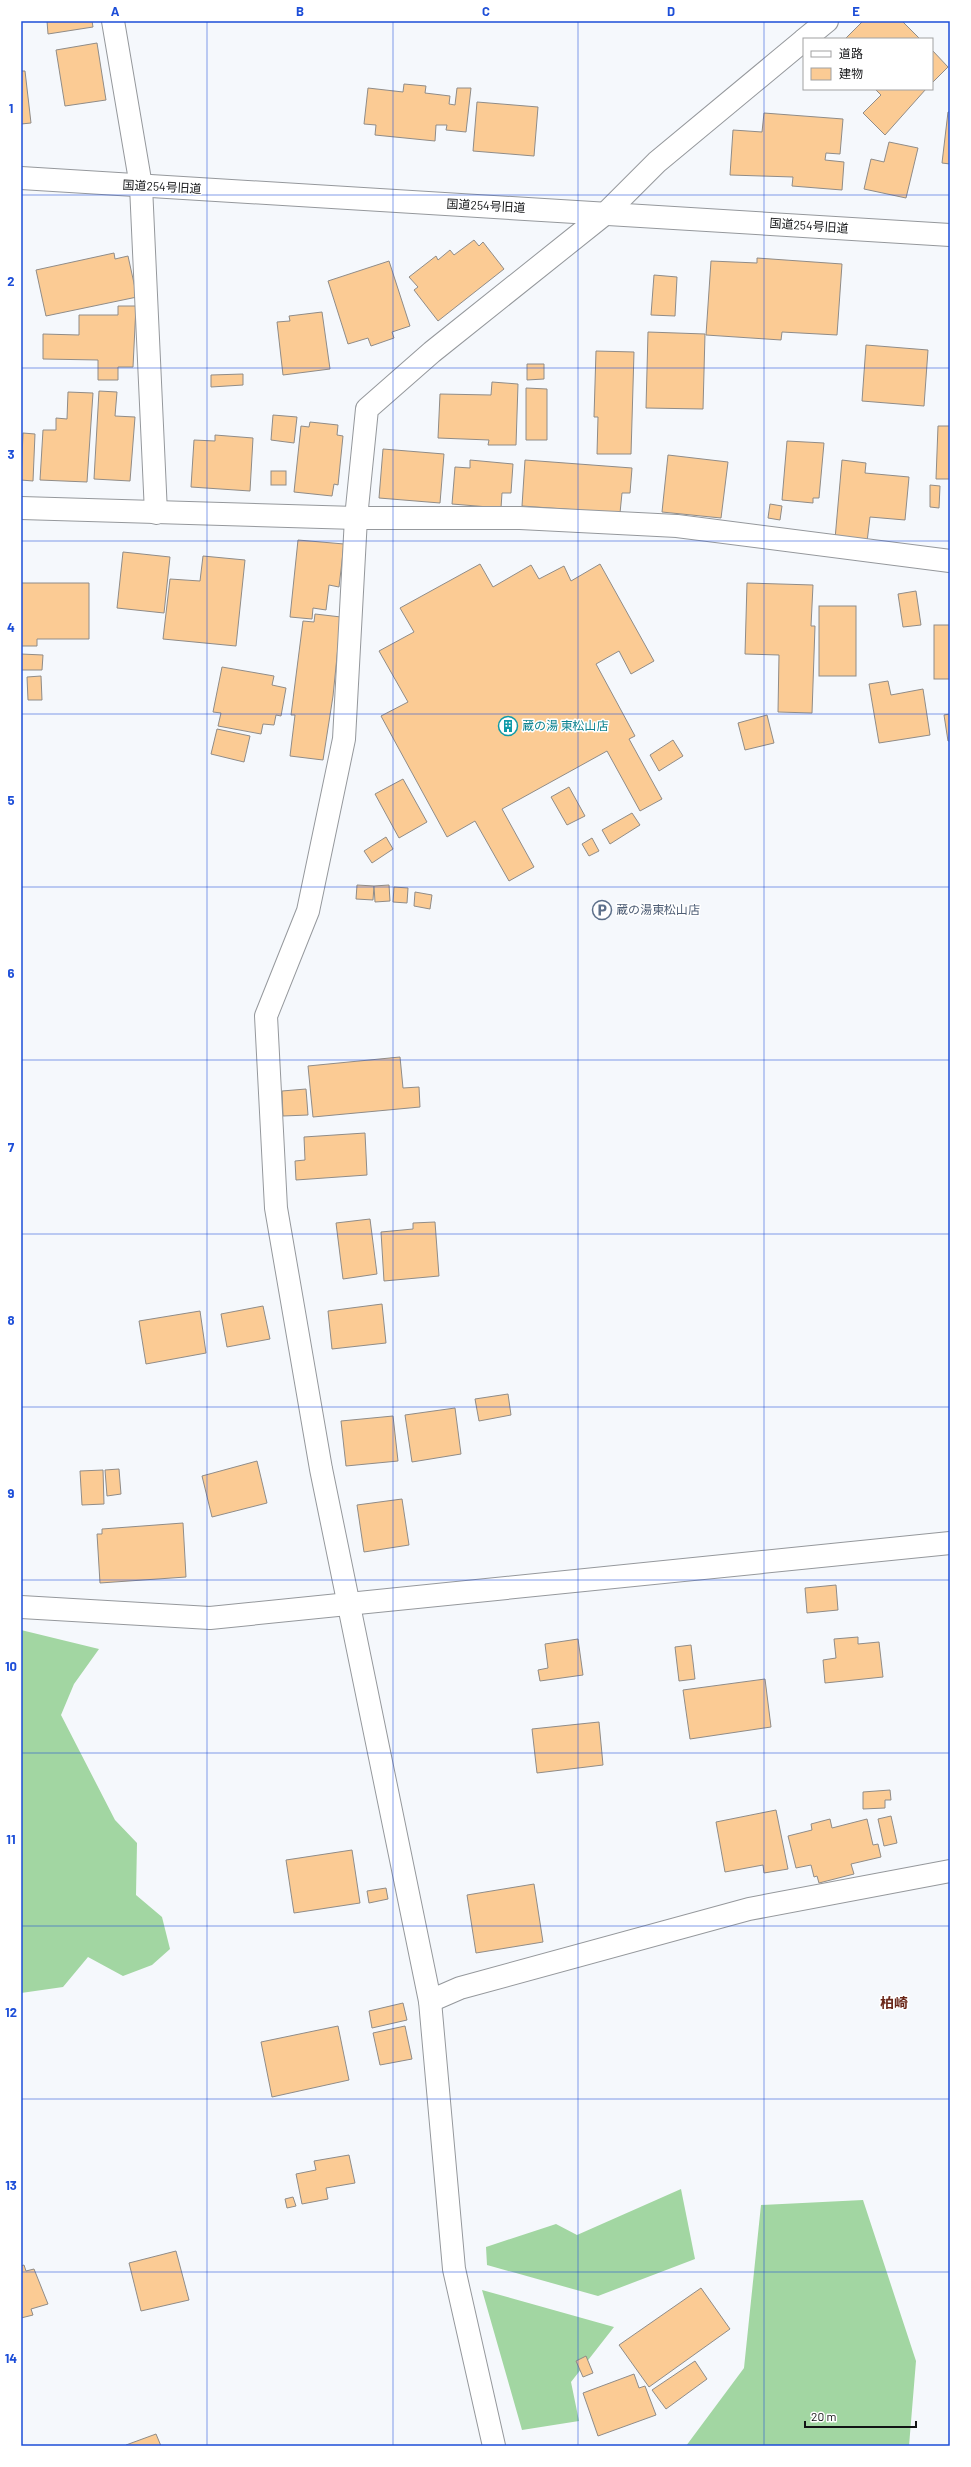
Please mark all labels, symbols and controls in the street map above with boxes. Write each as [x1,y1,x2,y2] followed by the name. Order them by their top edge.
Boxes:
[111,3,120,19] text: A
[296,3,304,19] text: B
[482,3,490,19] text: C
[667,3,675,19] text: D
[852,3,860,19] text: E
[803,38,933,90] legend
[839,46,863,60] text: 道路
[839,66,863,80] text: 建物
[9,100,13,116] text: 1
[122,177,202,195] street label: 国道254号旧道
[446,196,526,214] street label: 国道254号旧道
[769,215,849,235] street label: 国道254号旧道
[7,273,15,289] text: 2
[7,446,15,462] text: 3
[7,619,15,635] text: 4
[497,715,519,737] building icon: 蔵の湯 東松山店
[522,718,608,732] place label: 蔵の湯 東松山店
[7,792,15,808] text: 5
[591,899,613,921] parking icon: 蔵の湯東松山店
[616,902,700,916] place label: 蔵の湯東松山店
[8,965,15,981] text: 6
[8,1139,15,1155] text: 7
[7,1312,15,1328] text: 8
[8,1485,15,1501] text: 9
[5,1658,17,1674] text: 10
[6,1831,16,1847] text: 11
[880,1994,908,2011] district label: 柏崎
[5,2004,17,2020] text: 12
[5,2177,17,2193] text: 13
[5,2350,17,2366] text: 14
[805,2403,916,2429] scale bar
[811,2409,837,2423] text: 20 m

